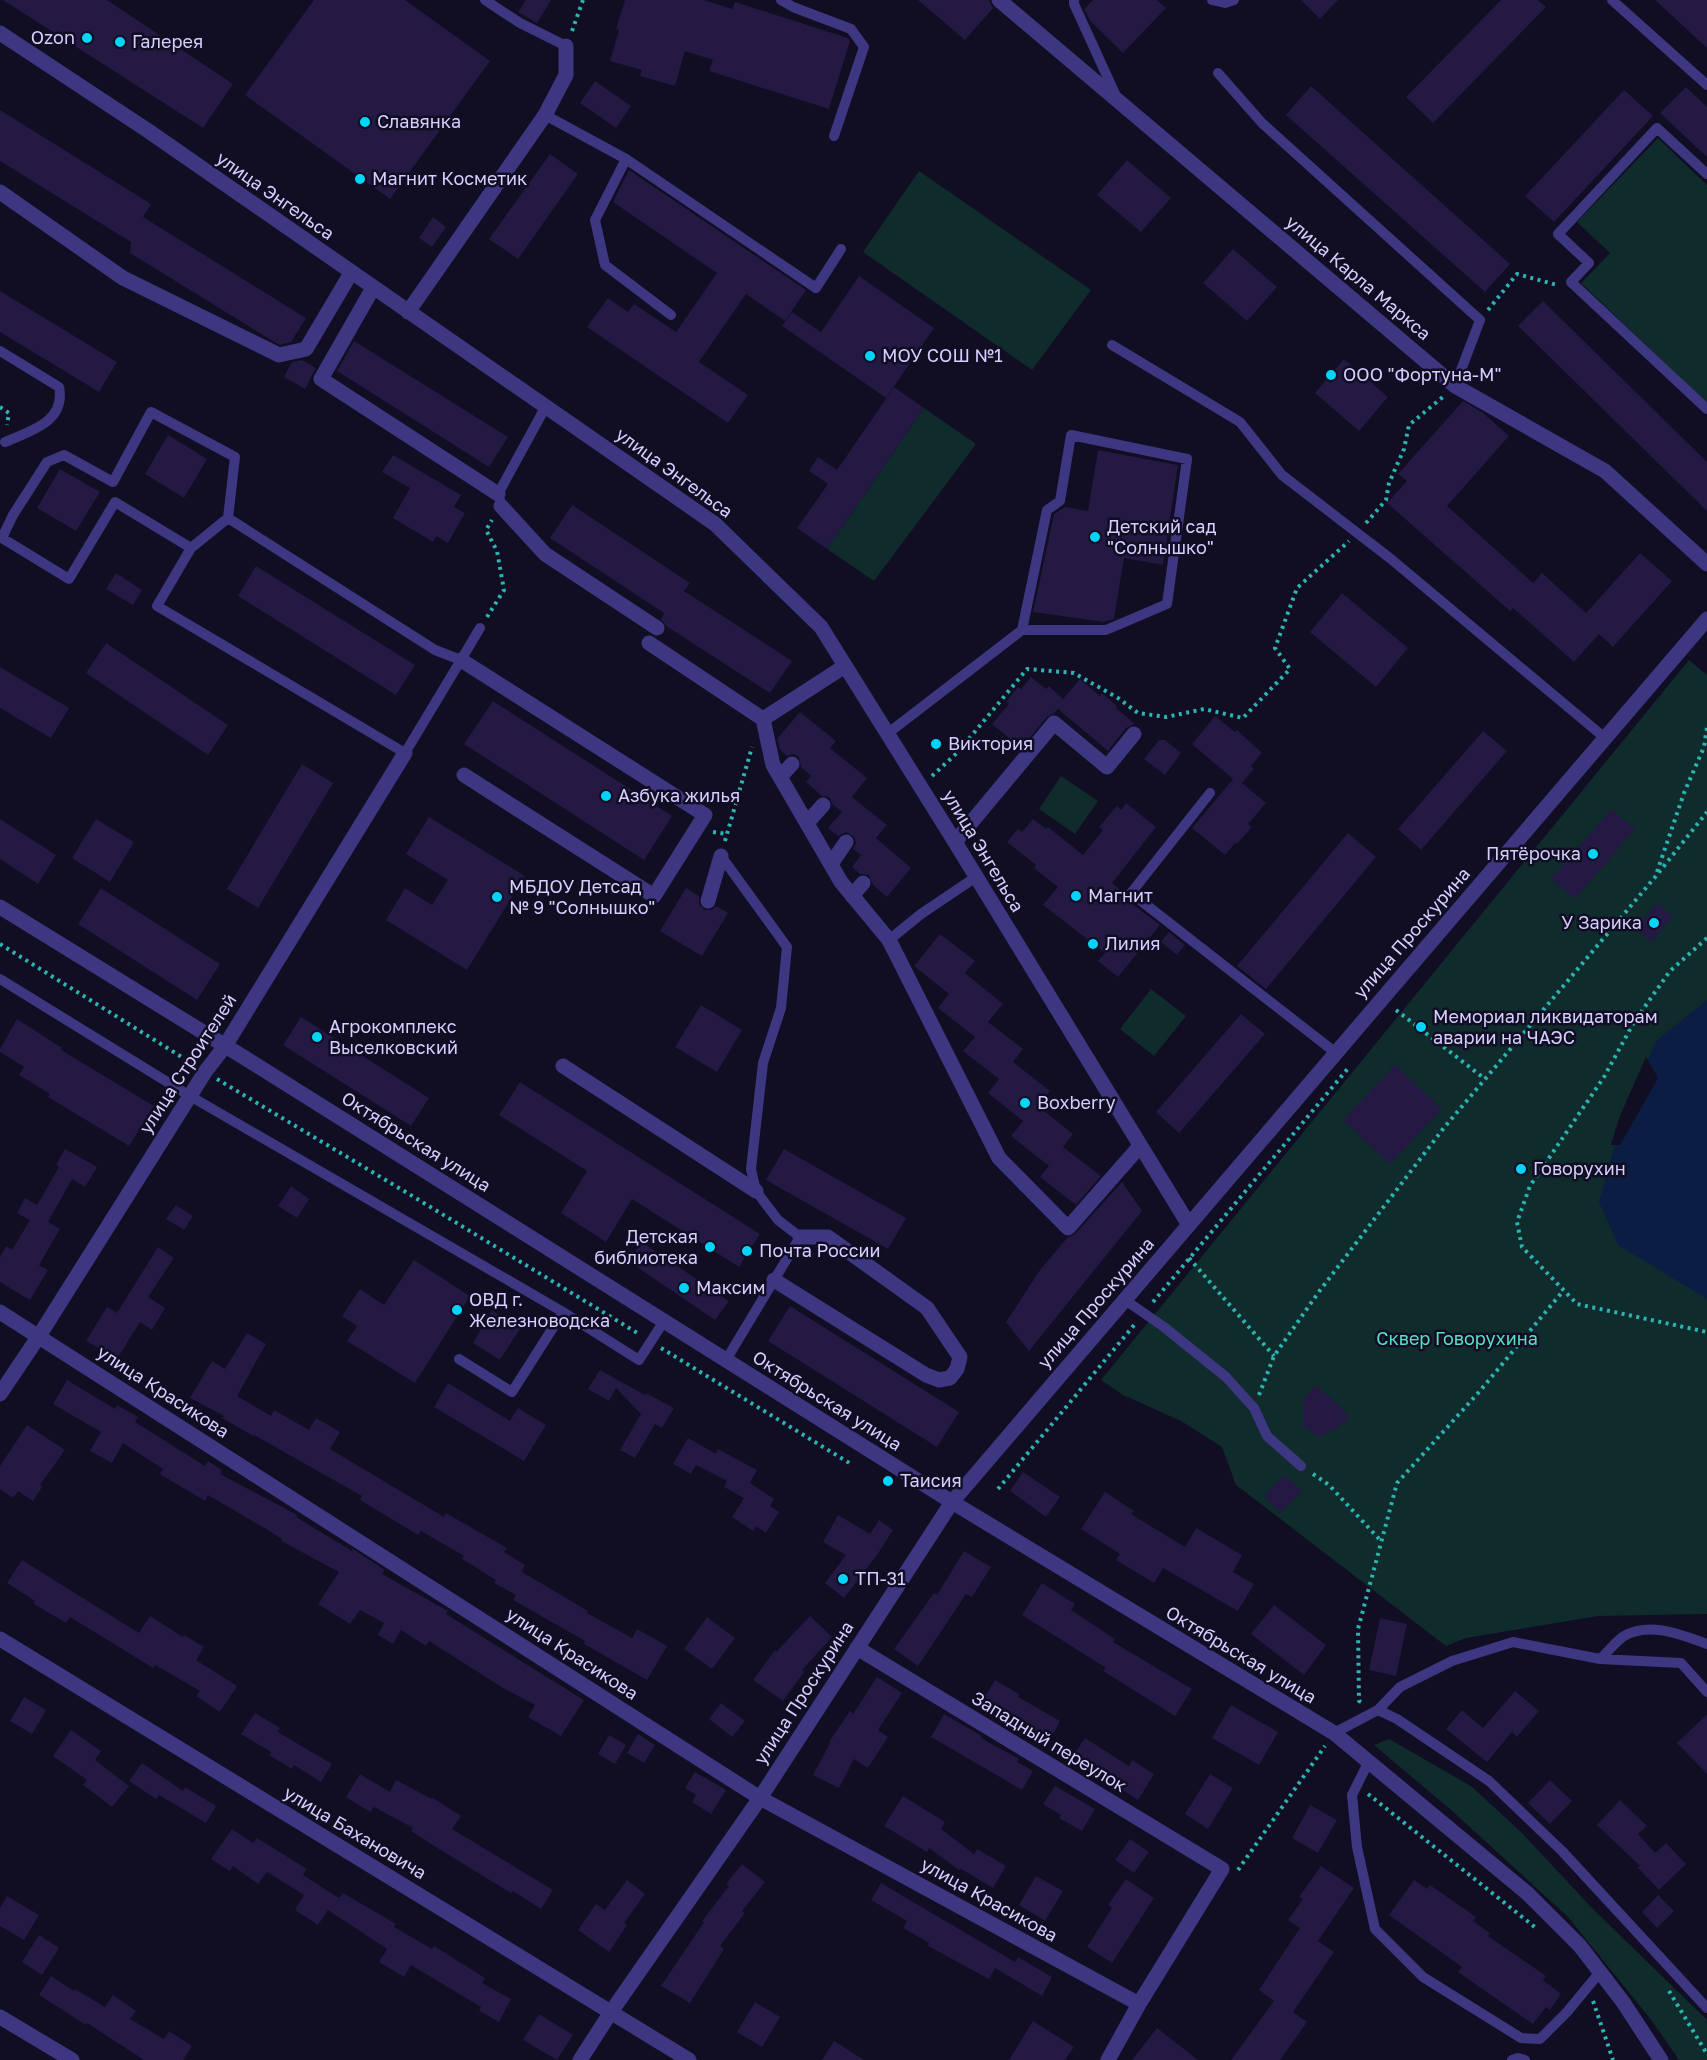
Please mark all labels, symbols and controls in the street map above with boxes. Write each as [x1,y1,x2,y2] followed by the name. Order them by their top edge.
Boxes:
[31,26,75,48] place label: Ozon
[132,30,203,52] place label: Галерея
[80,31,94,45] marker: Ozon
[113,35,127,49] marker: Галерея
[377,110,461,132] place label: Славянка
[358,115,372,129] marker: Славянка
[212,146,339,244] street label: улица Энгельса
[372,167,527,189] place label: Магнит Косметик
[353,172,367,186] marker: Магнит Косметик
[1282,210,1436,344] street label: улица Карла Маркса
[882,344,1003,366] place label: МОУ СОШ №1
[863,349,877,363] marker: МОУ СОШ №1
[1343,363,1501,385] place label: ООО "Фортуна-М"
[1324,368,1338,382] marker: ООО "Фортуна-М"
[612,422,737,522] street label: улица Энгельса
[1107,515,1216,558] place label: Детский сад "Солнышко"
[1088,530,1102,544] marker: Детский сад "Солнышко"
[948,732,1033,754] place label: Виктория
[929,737,943,751] marker: Виктория
[618,784,740,806] place label: Азбука жилья
[939,785,1029,916] street label: улица Энгельса
[599,789,613,803] marker: Азбука жилья
[1486,842,1581,864] place label: Пятёрочка
[1586,847,1600,861] marker: Пятёрочка
[1348,862,1474,1002] street label: улица Проскурина
[509,875,655,918] place label: МБДОУ Детсад № 9 "Солнышко"
[1088,884,1153,906] place label: Магнит
[1069,889,1083,903] marker: Магнит
[490,890,504,904] marker: МБДОУ Детсад № 9 "Солнышко"
[1561,911,1642,933] place label: У Зарика
[1647,916,1661,930] marker: У Зарика
[1105,932,1161,954] place label: Лилия
[1086,937,1100,951] marker: Лилия
[134,990,241,1137] street label: улица Строителей
[1433,1005,1658,1048] place label: Мемориал ликвидаторам аварии на ЧАЭС
[329,1015,458,1058] place label: Агрокомплекс Выселковский
[1414,1020,1428,1034] marker: Мемориал ликвидаторам аварии на ЧАЭС
[310,1030,324,1044] marker: Агрокомплекс Выселковский
[338,1086,495,1196] street label: Октябрьская улица
[1037,1091,1116,1113] place label: Boxberry
[1018,1096,1032,1110] marker: Boxberry
[1533,1157,1626,1179] place label: Говорухин
[1514,1162,1528,1176] marker: Говорухин
[594,1225,698,1268] place label: Детская библиотека
[1032,1232,1158,1372] street label: улица Проскурина
[759,1239,880,1261] place label: Почта России
[703,1240,717,1254] marker: Детская библиотека
[740,1244,754,1258] marker: Почта России
[696,1276,765,1298] place label: Максим
[677,1281,691,1295] marker: Максим
[469,1288,610,1331] place label: ОВД г. Железноводска
[450,1303,464,1317] marker: ОВД г. Железноводска
[1376,1327,1538,1349] park label: Сквер Говорухина
[93,1340,234,1442] street label: улица Красикова
[749,1345,906,1455] street label: Октябрьская улица
[900,1469,962,1491] place label: Таисия
[881,1474,895,1488] marker: Таисия
[855,1567,906,1589] place label: ТП-31
[836,1572,850,1586] marker: ТП-31
[1162,1601,1321,1708] street label: Октябрьская улица
[502,1602,643,1704] street label: улица Красикова
[749,1617,858,1768] street label: улица Проскурина
[968,1686,1131,1796] street label: Западный переулок
[280,1781,431,1883] street label: улица Бахановича
[917,1852,1062,1946] street label: улица Красикова

